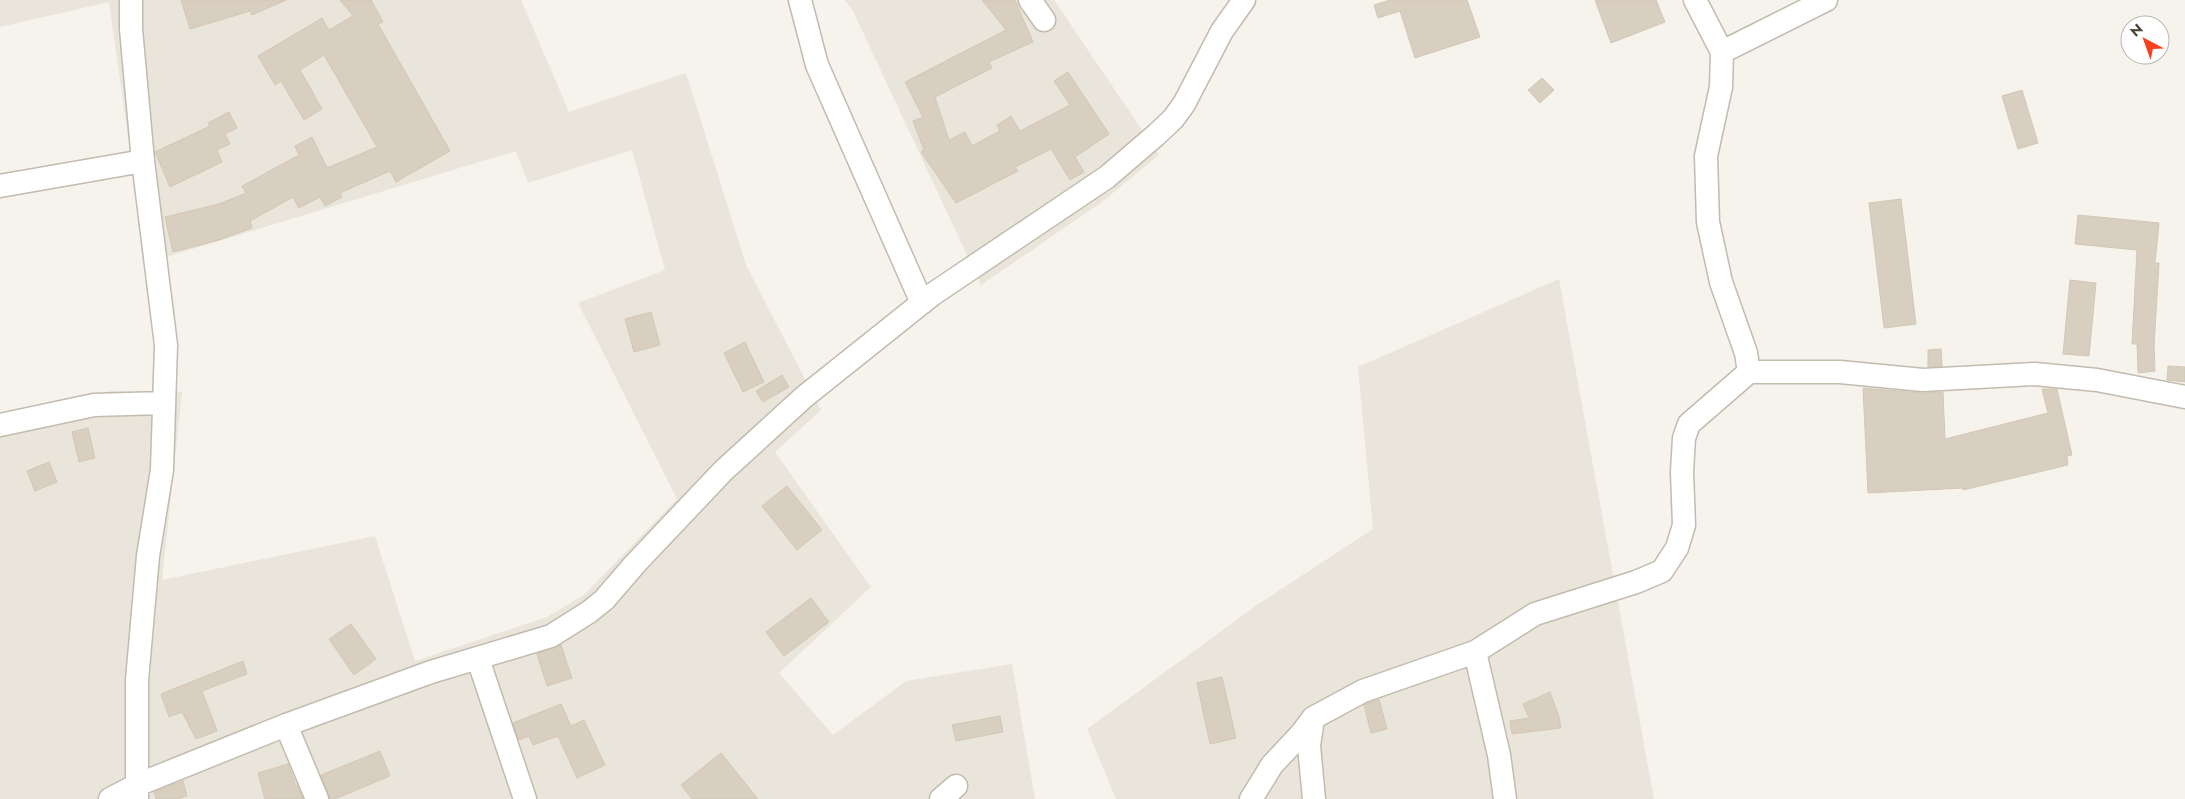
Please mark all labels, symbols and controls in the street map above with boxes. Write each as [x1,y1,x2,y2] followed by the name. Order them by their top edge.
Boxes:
[2120,15,2170,65] north arrow
[2126,19,2147,41] text: N

